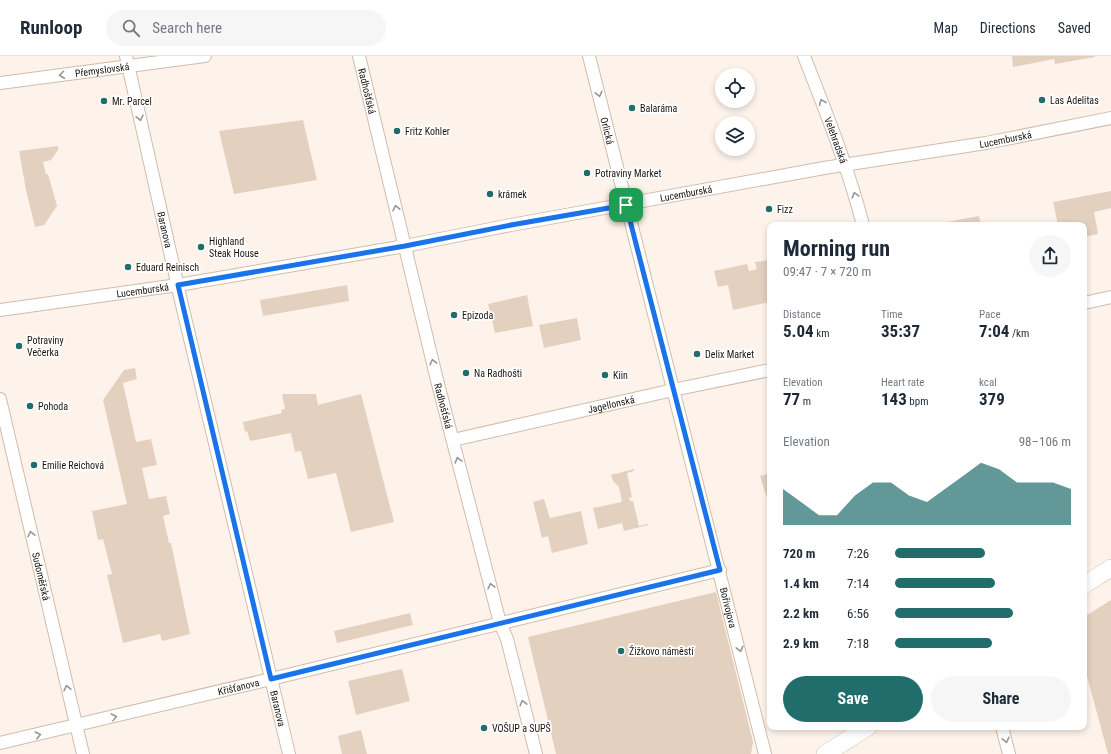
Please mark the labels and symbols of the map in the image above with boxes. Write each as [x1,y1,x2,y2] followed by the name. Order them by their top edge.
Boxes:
[74,61,130,79] street label: Přemyslovská
[356,67,378,115] street label: Radhošťská
[59,70,65,79] one-way arrow
[594,91,602,97] one-way arrow
[1037,95,1047,105] marker: Las Adelitas
[1050,95,1099,106] place label: Las Adelitas
[99,96,109,106] marker: Mr. Parcel
[112,96,152,107] place label: Mr. Parcel
[819,99,827,106] one-way arrow
[627,103,637,113] marker: Balaráma
[640,103,678,114] place label: Balaráma
[135,114,144,121] one-way arrow
[598,116,616,146] street label: Orlická
[822,116,849,165] street label: Velehradská
[392,126,402,136] marker: Fritz Kohler
[405,126,450,137] place label: Fritz Kohler
[979,129,1033,150] street label: Lucemburská
[582,168,592,178] marker: Potraviny Market
[595,168,661,179] place label: Potraviny Market
[659,183,713,204] street label: Lucemburská
[609,188,643,222] pin
[485,189,495,199] marker: krámek
[498,189,527,200] place label: krámek
[851,192,860,199] one-way arrow
[764,204,774,214] marker: Fizz
[777,204,793,215] place label: Fizz
[392,205,400,211] one-way arrow
[155,211,174,249] street label: Baranova
[209,236,259,259] place label: Highland Steak House
[196,242,206,252] marker: Highland Steak House
[123,262,133,272] marker: Eduard Reinisch
[136,262,199,273] place label: Eduard Reinisch
[116,281,170,300] street label: Lucemburská
[449,310,459,320] marker: Epizoda
[462,310,493,321] place label: Epizoda
[27,335,64,358] place label: Potraviny Večerka
[14,341,24,351] marker: Potraviny Večerka
[692,349,702,359] marker: Delix Market
[705,349,754,360] place label: Delix Market
[429,359,437,365] one-way arrow
[461,368,471,378] marker: Na Radhošti
[474,368,522,379] place label: Na Radhošti
[600,370,610,380] marker: Kiin
[613,370,628,381] place label: Kiin
[432,382,454,430] street label: Radhošťská
[587,394,636,415] street label: Jagellonská
[25,401,35,411] marker: Pohoda
[38,401,68,412] place label: Pohoda
[454,456,463,463] one-way arrow
[29,460,39,470] marker: Emilie Reichová
[42,460,104,471] place label: Emilie Reichová
[28,531,36,537] one-way arrow
[30,551,52,602] street label: Sudoměřská
[487,582,495,589] one-way arrow
[718,586,739,629] street label: Bořivojova
[629,645,694,657] place label: Žižkovo náměstí
[616,646,626,656] marker: Žižkovo náměstí
[735,646,743,653] one-way arrow
[217,677,261,697] street label: Křišťanova
[63,685,72,692] one-way arrow
[268,689,287,728] street label: Baranova
[519,699,528,706] one-way arrow
[111,713,117,721] one-way arrow
[492,722,551,734] place label: VOŠUP a SUPŠ
[479,723,489,733] marker: VOŠUP a SUPŠ
[35,731,41,739] one-way arrow
[1001,737,1009,744] one-way arrow

